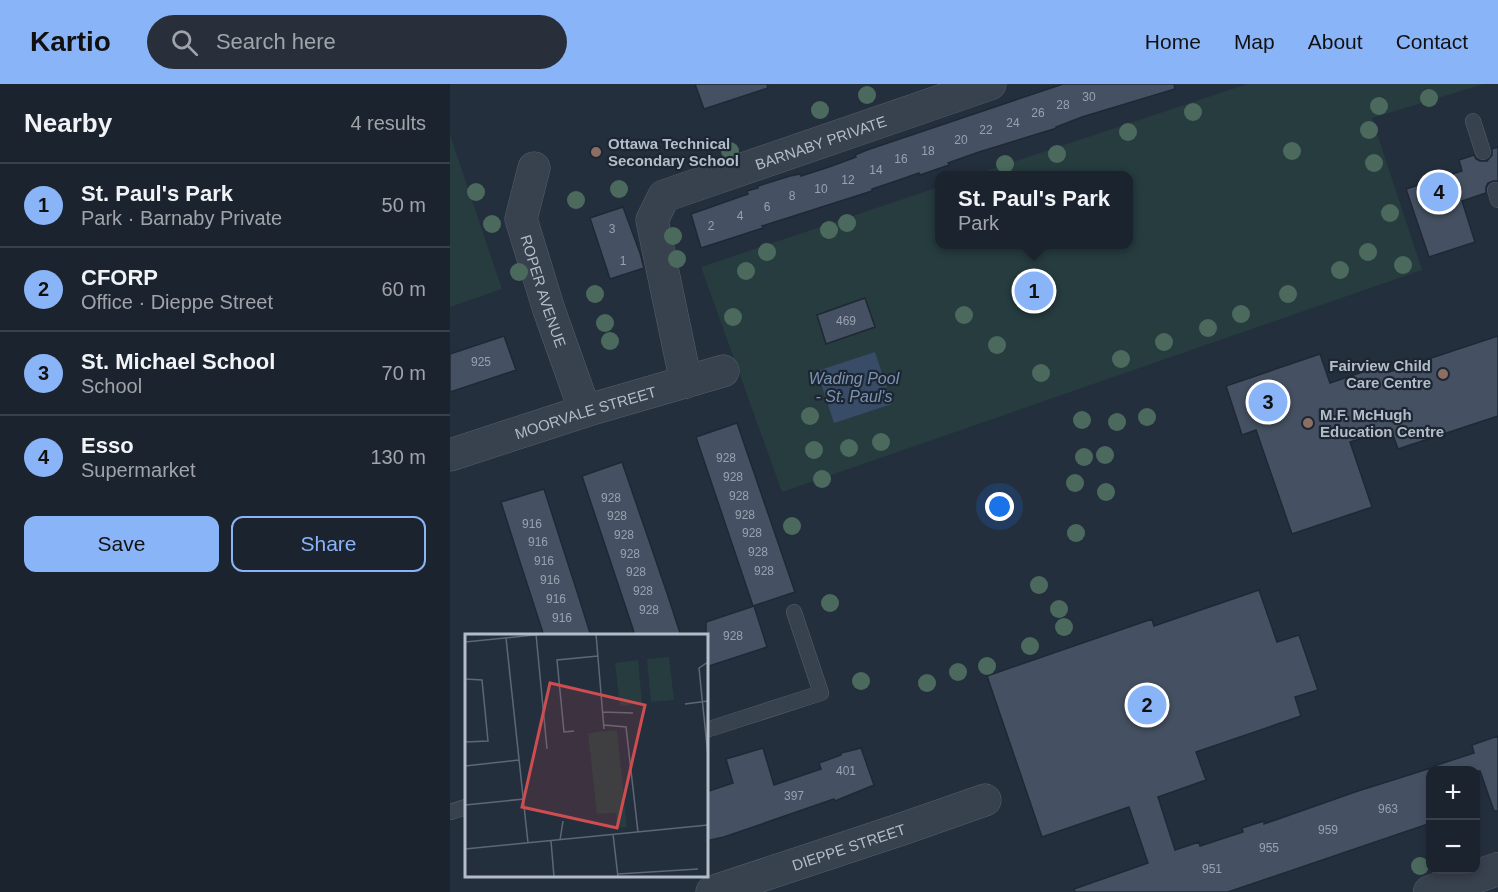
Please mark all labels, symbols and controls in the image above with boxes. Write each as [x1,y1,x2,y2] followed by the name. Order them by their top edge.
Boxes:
[147,15,567,69] search box
[30,26,111,57] text: Kartio
[168,26,201,59] icon: search
[216,29,336,54] text: Search here
[1145,30,1201,53] text: Home
[1234,30,1275,53] text: Map
[1308,30,1363,53] text: About
[1396,30,1468,53] text: Contact
[1082,90,1096,104] house number: 30
[1056,98,1070,112] house number: 28
[1031,106,1045,120] house number: 26
[24,108,112,138] text: Nearby
[350,112,426,134] text: 4 results
[753,112,889,173] street label: BARNABY PRIVATE
[1006,116,1020,130] house number: 24
[979,123,993,137] house number: 22
[954,133,968,147] house number: 20
[608,135,739,169] place label: Ottawa Technical Secondary School
[921,144,935,158] house number: 18
[589,145,603,159] marker: Ottawa Technical Secondary School
[894,152,908,166] house number: 16
[869,163,883,177] house number: 14
[1420,170,1458,214] pin: 4
[935,171,1133,249] popup
[841,173,855,187] house number: 12
[81,181,233,206] text: St. Paul's Park
[814,182,828,196] house number: 10
[958,186,1110,211] text: St. Paul's Park
[789,189,796,203] house number: 8
[38,194,49,216] text: 1
[382,194,426,216] text: 50 m
[764,200,771,214] house number: 6
[81,207,282,229] text: Park · Barnaby Private
[737,209,744,223] house number: 4
[958,212,999,234] text: Park
[708,219,715,233] house number: 2
[609,222,616,236] house number: 3
[518,232,570,349] street label: ROPER AVENUE
[620,254,627,268] house number: 1
[81,265,158,290] text: CFORP
[1014,268,1054,314] pin: 1
[38,278,49,300] text: 2
[382,278,426,300] text: 60 m
[81,291,273,313] text: Office · Dieppe Street
[836,314,856,328] house number: 469
[81,349,275,374] text: St. Michael School
[471,355,491,369] house number: 925
[1329,357,1431,391] place label: Fairview Child Care Centre
[38,362,49,384] text: 3
[382,362,426,384] text: 70 m
[1436,367,1450,381] marker: Fairview Child Care Centre
[809,370,900,405] water label: Wading Pool - St. Paul's
[81,375,142,397] text: School
[1248,380,1288,424] pin: 3
[512,382,658,442] street label: MOORVALE STREET
[1320,406,1444,440] place label: M.F. McHugh Education Centre
[1301,416,1315,430] marker: M.F. McHugh Education Centre
[81,433,134,458] text: Esso
[38,446,49,468] text: 4
[370,446,426,468] text: 130 m
[716,451,736,465] house number: 928
[81,459,196,481] text: Supermarket
[723,470,743,484] house number: 928
[729,489,749,503] house number: 928
[601,491,621,505] house number: 928
[985,492,1014,521] your location
[735,508,755,522] house number: 928
[607,509,627,523] house number: 928
[24,516,219,572] button: Save
[231,516,426,572] button: Share
[522,517,542,531] house number: 916
[742,526,762,540] house number: 928
[614,528,634,542] house number: 928
[528,535,548,549] house number: 916
[748,545,768,559] house number: 928
[620,547,640,561] house number: 928
[534,554,554,568] house number: 916
[754,564,774,578] house number: 928
[626,565,646,579] house number: 928
[540,573,560,587] house number: 916
[633,584,653,598] house number: 928
[546,592,566,606] house number: 916
[639,603,659,617] house number: 928
[552,611,572,625] house number: 916
[723,629,743,643] house number: 928
[465,634,708,877] inset map
[1128,682,1166,728] pin: 2
[836,764,856,778] house number: 401
[1426,766,1480,874] map controls
[1426,766,1480,820] button: +
[784,789,804,803] house number: 397
[1378,802,1398,816] house number: 963
[790,820,908,873] street label: DIEPPE STREET
[1426,820,1480,874] button: −
[1318,823,1338,837] house number: 959
[1259,841,1279,855] house number: 955
[1202,862,1222,876] house number: 951

